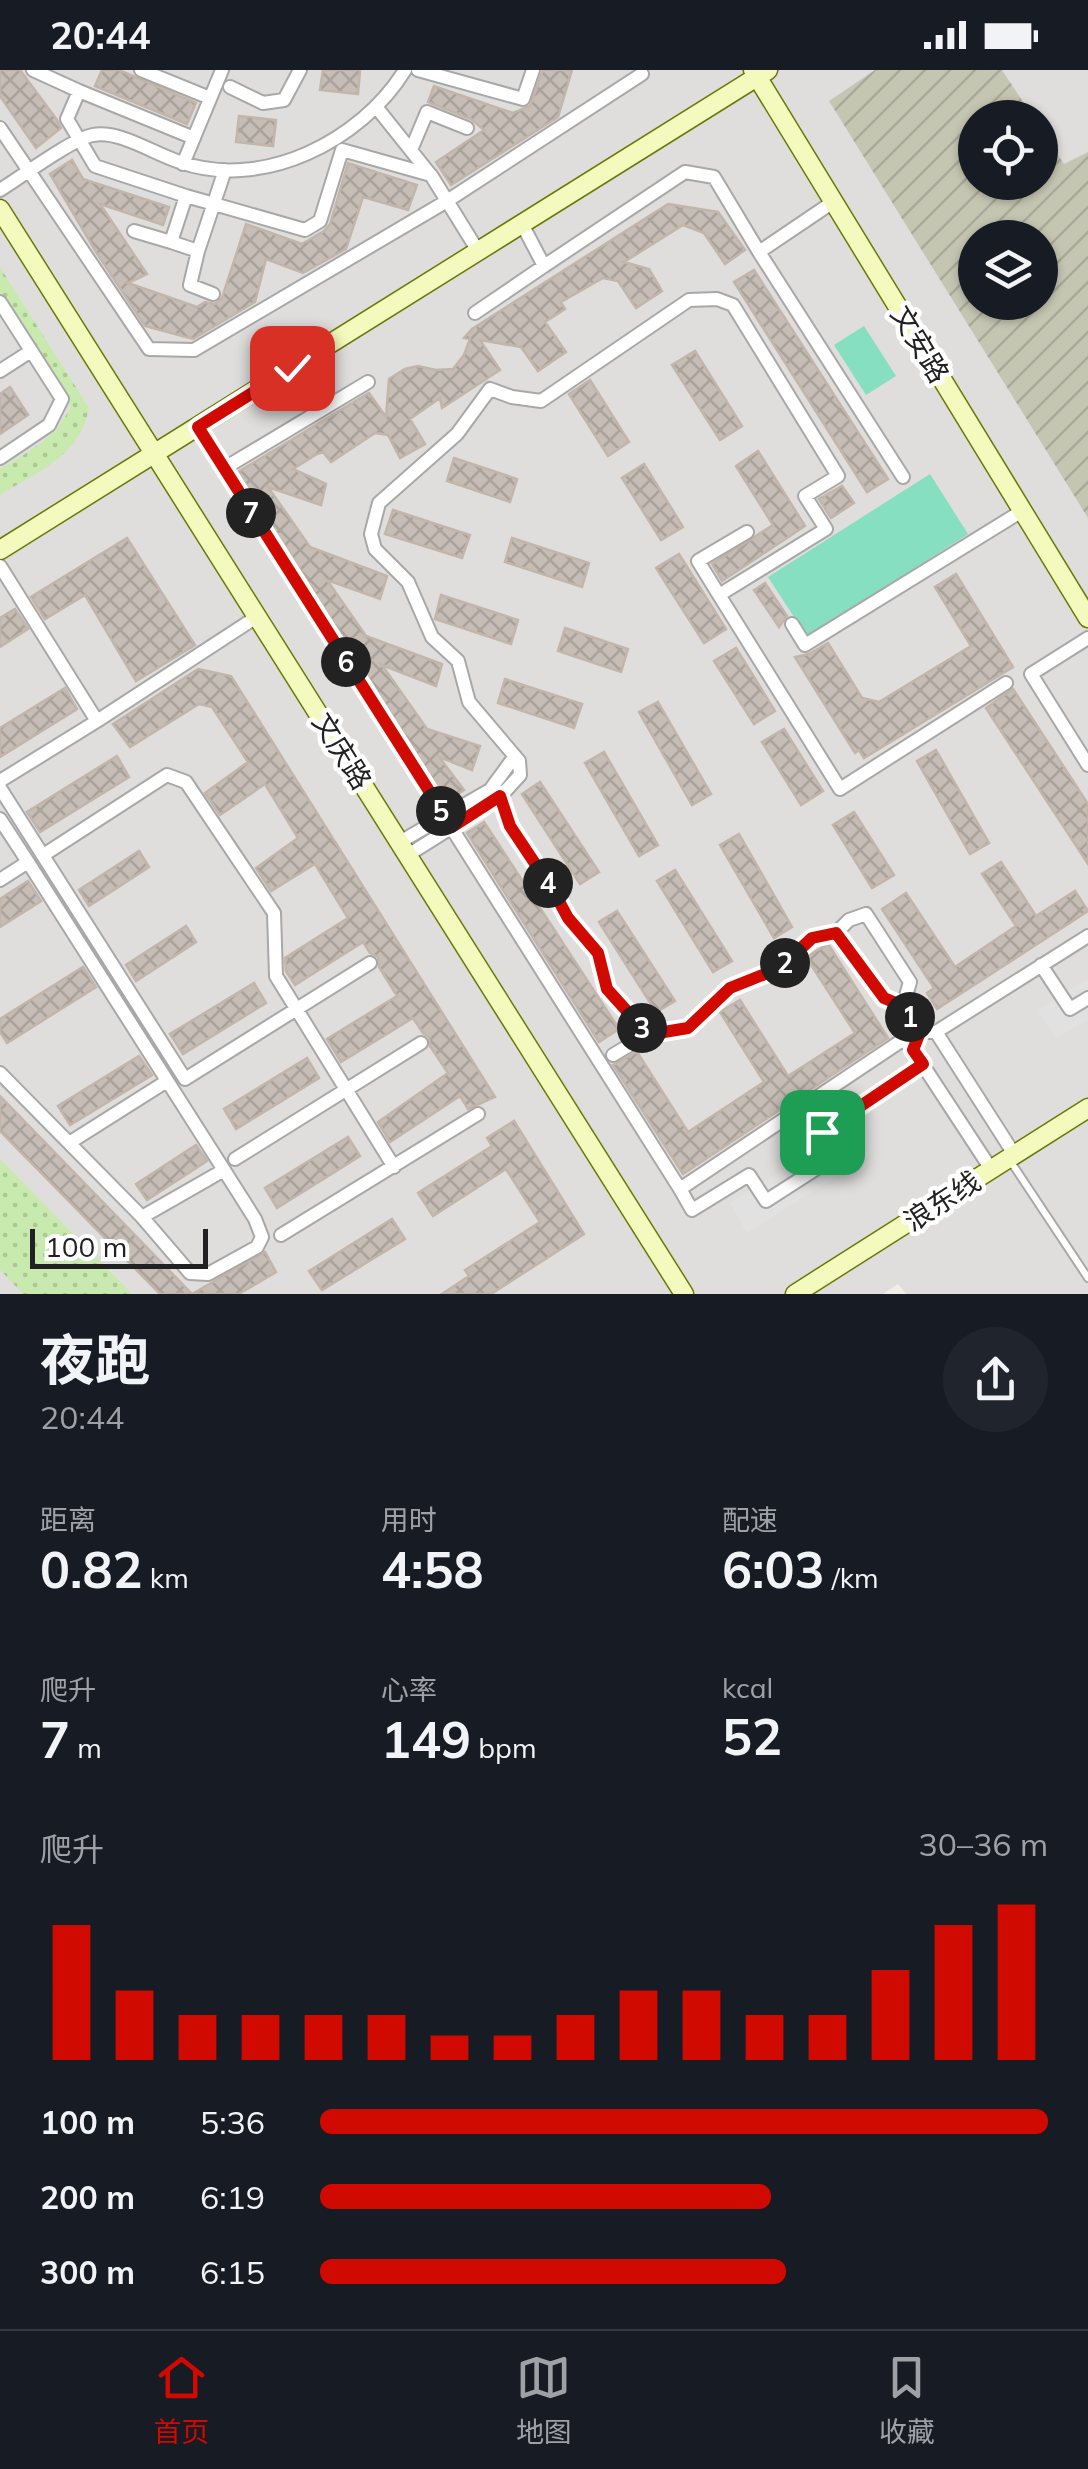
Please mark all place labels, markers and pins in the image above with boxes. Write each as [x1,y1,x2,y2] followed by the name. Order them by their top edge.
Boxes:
[250,326,335,411] pin
[226,488,276,538] pin: 7
[321,637,371,687] pin: 6
[416,786,466,836] pin: 5
[523,858,573,908] pin: 4
[760,938,810,988] pin: 2
[885,992,935,1042] pin: 1
[617,1003,667,1053] pin: 3
[780,1090,865,1175] pin

